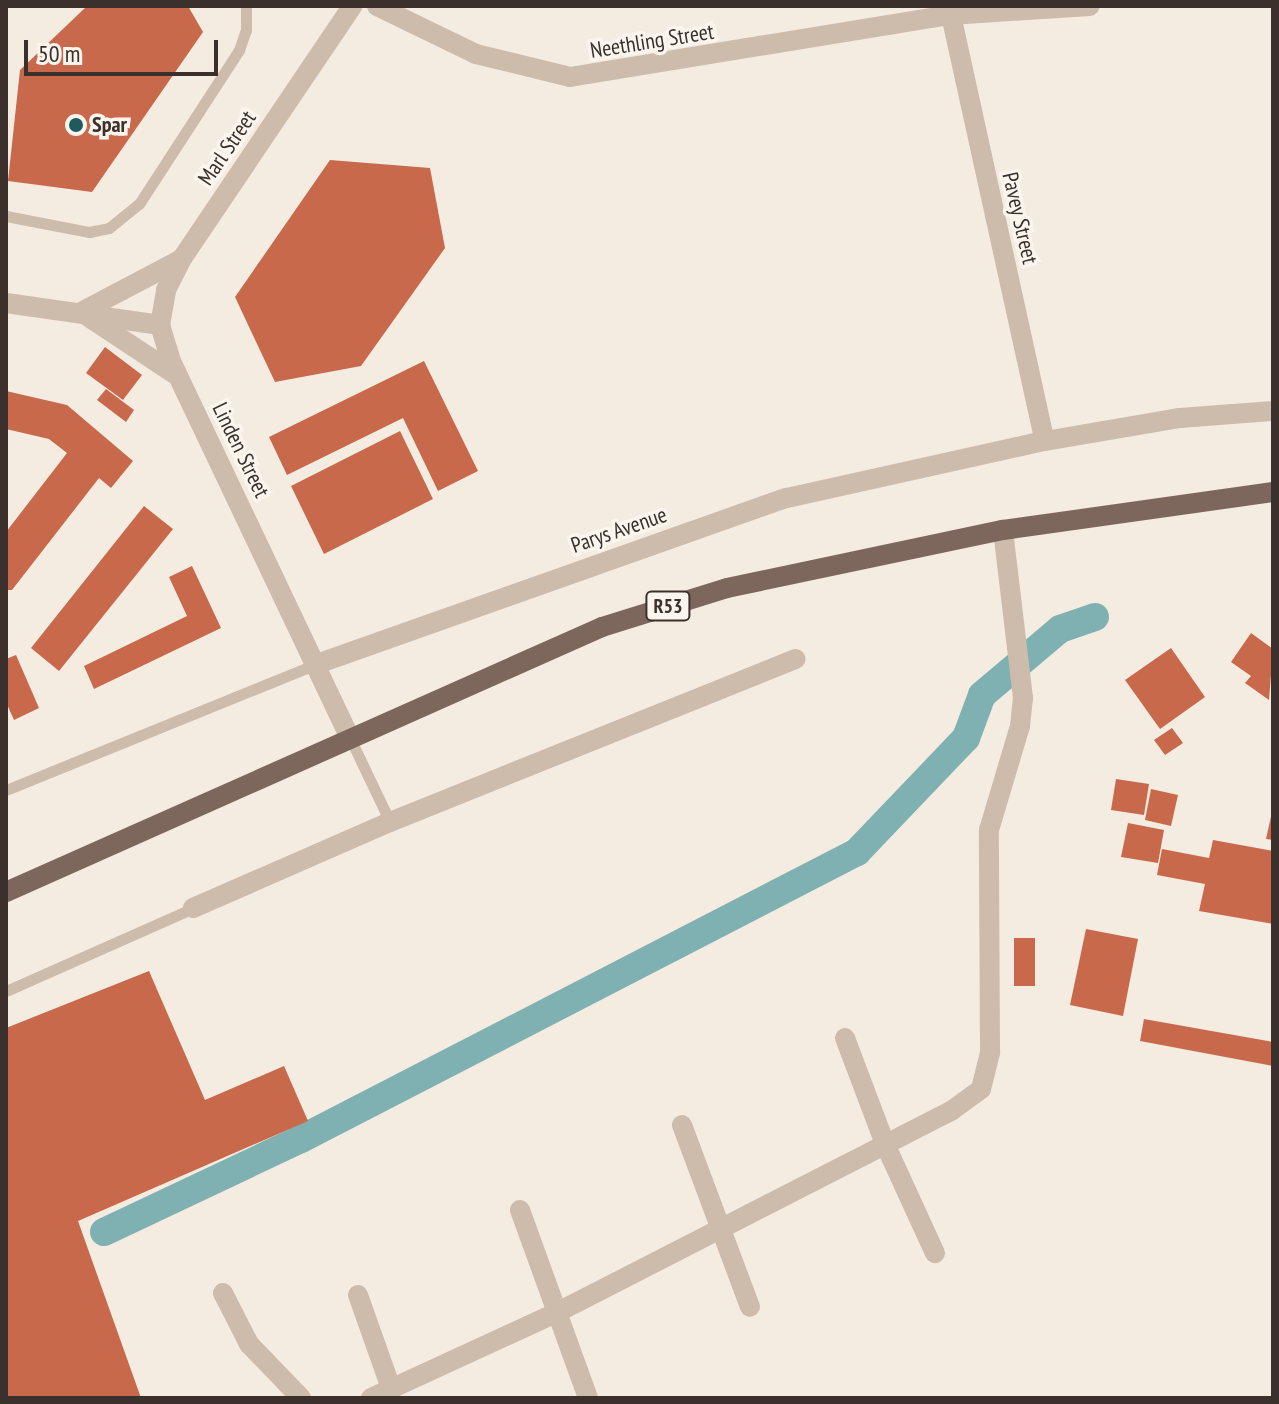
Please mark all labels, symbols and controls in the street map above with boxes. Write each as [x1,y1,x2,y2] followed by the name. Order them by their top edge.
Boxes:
[588,18,716,64] street label: Neethling Street
[28,24,222,74] scale bar
[38,38,80,69] text: 50 m
[193,106,261,190] street label: Marl Street
[92,112,127,138] place label: Spar
[67,116,85,134] marker: Spar
[997,169,1043,267] street label: Pavey Street
[207,398,275,502] street label: Linden Street
[567,501,671,559] street label: Parys Avenue
[644,590,692,622] road number: R53

